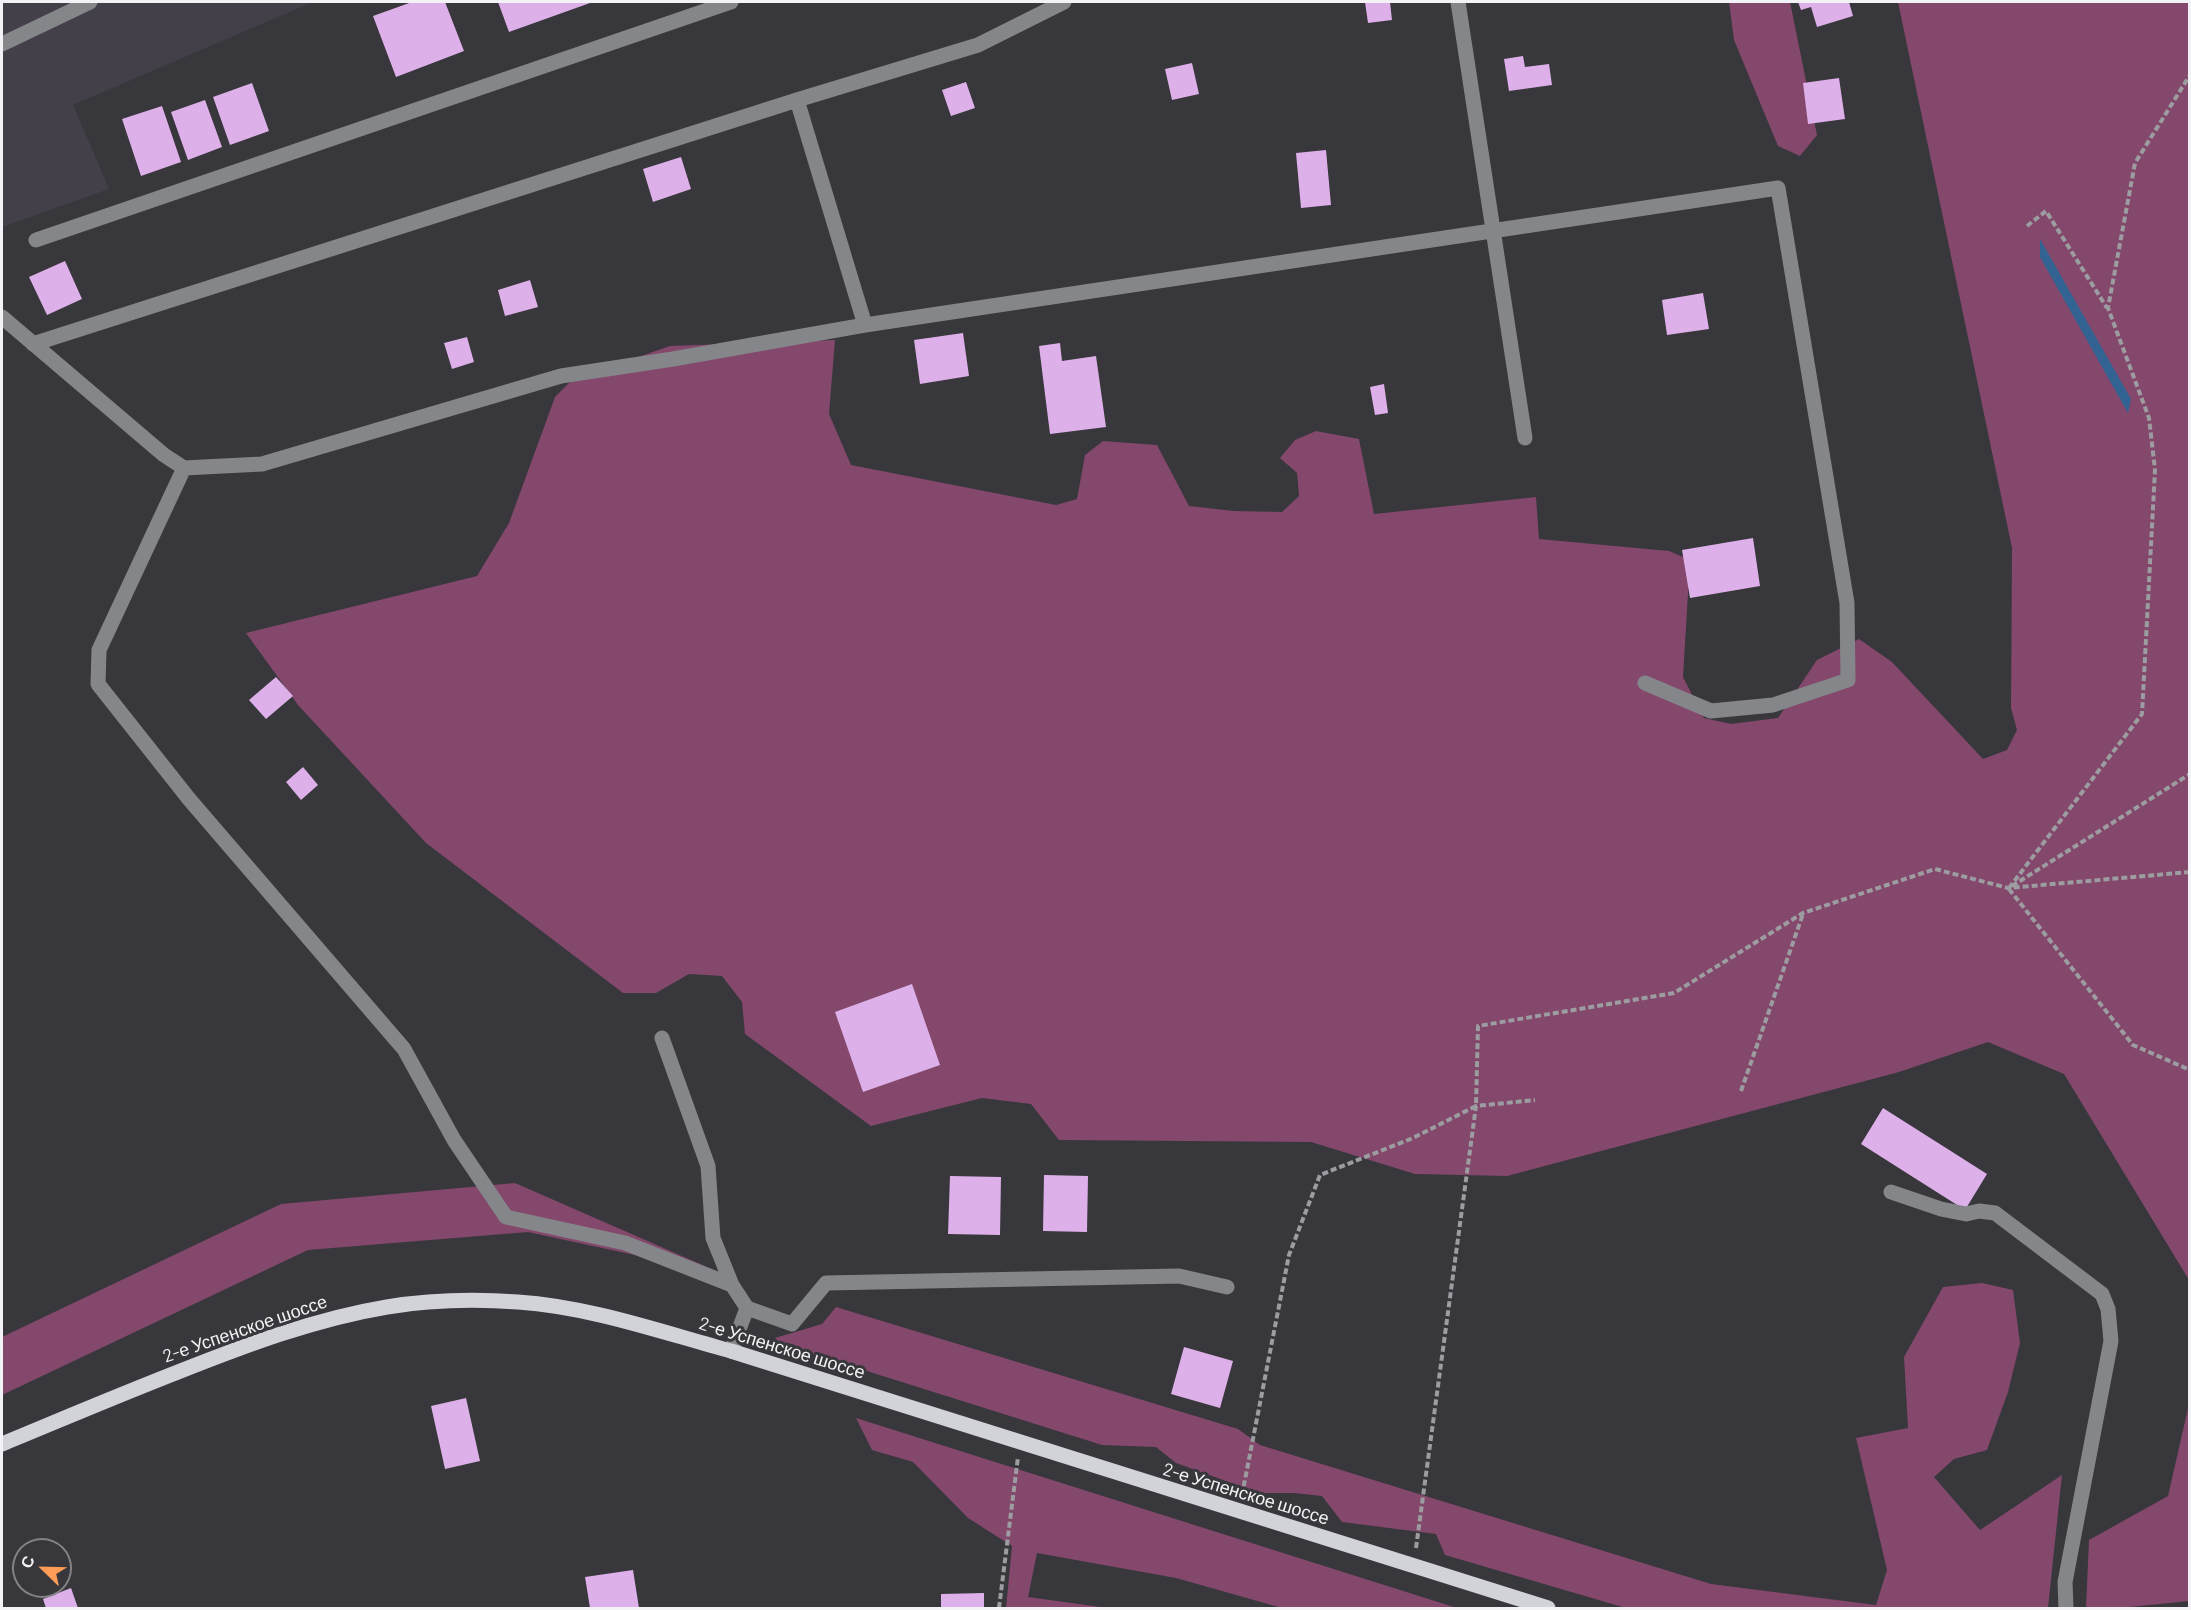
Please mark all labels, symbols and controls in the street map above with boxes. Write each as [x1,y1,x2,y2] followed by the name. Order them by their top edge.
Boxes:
[160,1291,330,1367] street label: 2-е Успенское шоссе
[696,1312,868,1384] street label: 2-е Успенское шоссе
[1160,1458,1332,1530] street label: 2-е Успенское шоссе
[12,1538,72,1598] north arrow
[16,1553,38,1571] text: С

